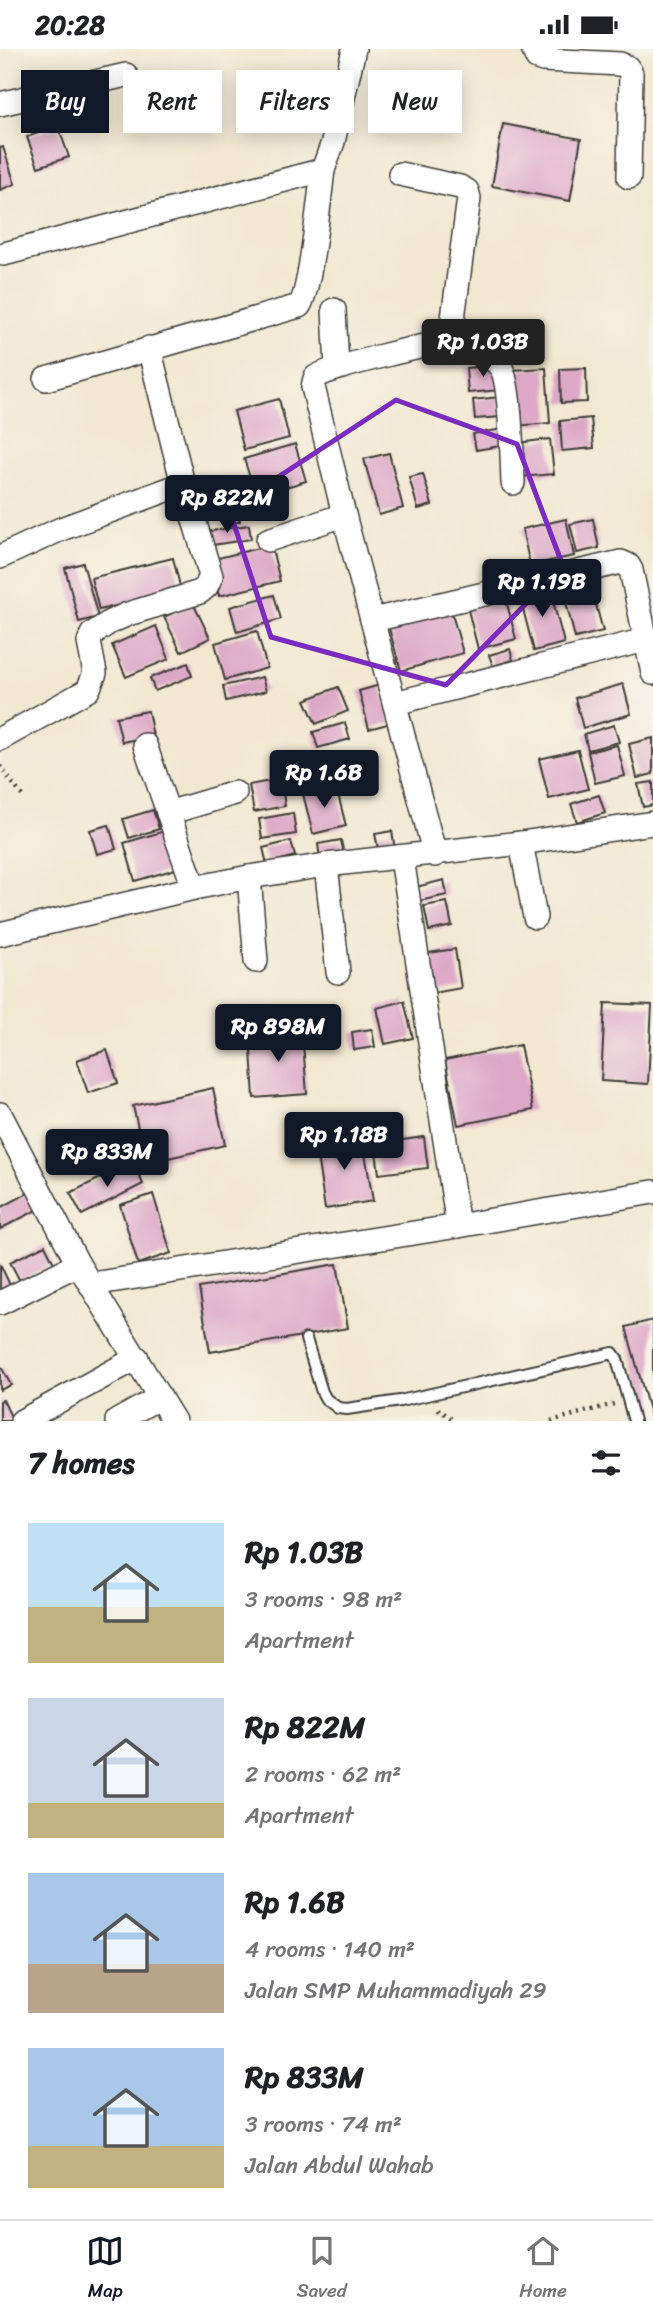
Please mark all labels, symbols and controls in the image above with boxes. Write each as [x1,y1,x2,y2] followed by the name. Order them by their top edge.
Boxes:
[35,2,105,48] text: 20:28
[21,70,109,133] chip: Buy
[123,70,222,133] chip: Rent
[236,70,354,133] chip: Filters
[368,70,462,133] chip: New
[411,319,555,379] pin: Rp 1.03B
[438,321,528,362] text: Rp 1.03B
[162,475,292,535] pin: Rp 822M
[181,477,273,518] text: Rp 822M
[470,559,614,619] pin: Rp 1.19B
[498,561,586,602] text: Rp 1.19B
[259,751,389,810] pin: Rp 1.6B
[286,752,362,793] text: Rp 1.6B
[213,1005,343,1064] pin: Rp 898M
[231,1006,325,1047] text: Rp 898M
[272,1113,416,1172] pin: Rp 1.18B
[300,1114,388,1155] text: Rp 1.18B
[42,1129,172,1189] pin: Rp 833M
[62,1131,152,1172] text: Rp 833M
[28,1436,135,1490] text: 7 homes
[587,1444,625,1482] icon: filters
[245,1525,363,1579] text: Rp 1.03B
[84,1551,168,1635] icon: home
[245,1579,402,1620] text: 3 rooms · 98 m²
[245,1620,354,1661] text: Apartment
[245,1700,365,1754] text: Rp 822M
[84,1726,168,1810] icon: home
[245,1754,401,1795] text: 2 rooms · 62 m²
[245,1795,354,1836] text: Apartment
[245,1875,345,1929] text: Rp 1.6B
[84,1901,168,1985] icon: home
[245,1929,415,1970] text: 4 rooms · 140 m²
[245,1970,547,2011] text: Jalan SMP Muhammadiyah 29
[245,2050,364,2104] text: Rp 833M
[84,2076,168,2160] icon: home
[245,2104,402,2145] text: 3 rooms · 74 m²
[245,2145,434,2186] text: Jalan Abdul Wahab
[86,2232,124,2307] tab: Map
[297,2232,347,2307] tab: Saved
[519,2232,567,2307] tab: Home

